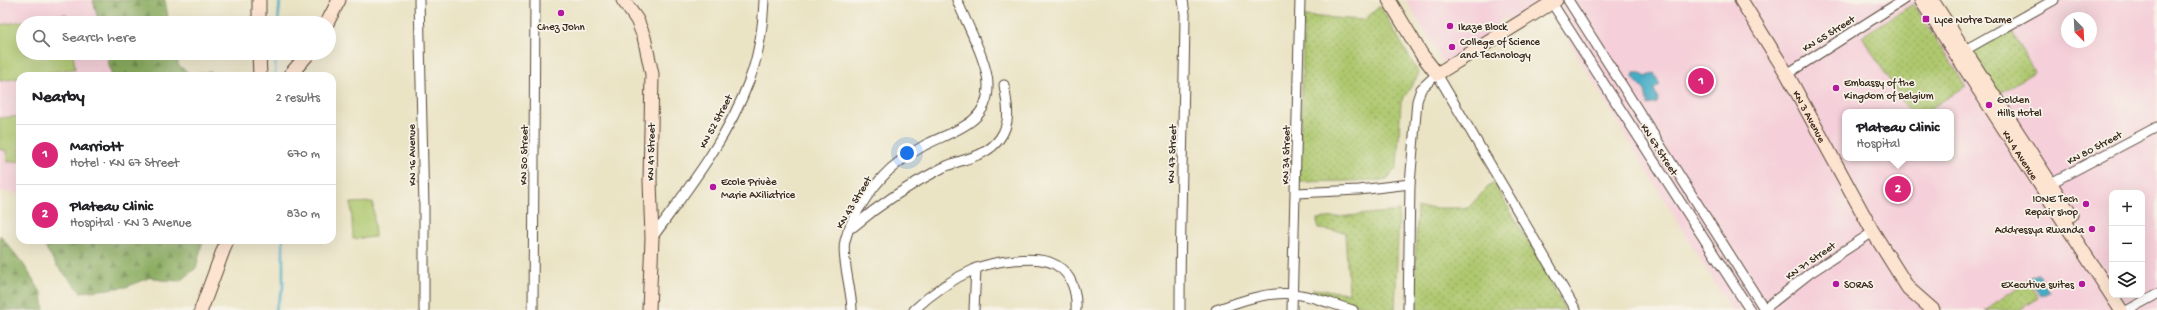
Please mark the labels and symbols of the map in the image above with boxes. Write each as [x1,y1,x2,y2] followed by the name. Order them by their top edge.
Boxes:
[556,8,566,18] marker: Chez John
[2061,12,2097,48] north arrow
[1801,13,1859,55] street label: KN 65 Street
[1921,14,1931,24] marker: Lyce Notre Dame
[1934,15,2012,27] place label: Lyce Notre Dame
[1445,21,1455,31] marker: Ikaze Block
[537,22,586,34] place label: Chez John
[1458,22,1508,34] place label: Ikaze Block
[1460,36,1540,62] place label: College of Science and Technology
[1447,42,1457,52] marker: College of Science and Technology
[1688,66,1714,96] pin: 1
[1844,77,1934,103] place label: Embassy of the Kingdom of Belgium
[1831,83,1841,93] marker: Embassy of the Kingdom of Belgium
[1789,89,1827,145] street label: KN 3 Avenue
[698,92,737,151] street label: KN 52 Street
[1997,95,2042,120] place label: Golden Hills Hotel
[1984,100,1994,110] marker: Golden Hills Hotel
[645,122,659,181] street label: KN 41 Street
[1637,122,1680,179] street label: KN 67 Street
[1166,123,1180,184] street label: KN 47 Street
[406,124,420,186] street label: KN 16 Avenue
[518,124,532,185] street label: KN 50 Street
[1280,124,1294,184] street label: KN 34 Street
[1999,129,2040,183] street label: KN 4 Avenue
[2066,129,2126,168] street label: KN 80 Street
[897,143,917,163] your location
[834,173,876,231] street label: KN 43 Street
[1885,174,1911,204] pin: 2
[721,177,795,202] place label: Ecole Privèe Marie Axiliatrice
[708,182,718,192] marker: Ecole Privèe Marie Axiliatrice
[2025,194,2079,219] place label: IONE Tech Repair shop
[2081,199,2091,209] marker: IONE Tech Repair shop
[2087,224,2097,234] marker: Addressya Rwanda
[1995,225,2085,237] place label: Addressya Rwanda
[1784,239,1840,283] street label: KN 71 Street
[1831,279,1841,289] marker: SORAS
[2077,279,2087,289] marker: Executive suites
[1844,280,1874,292] place label: SORAS
[2001,280,2075,292] place label: Executive suites

